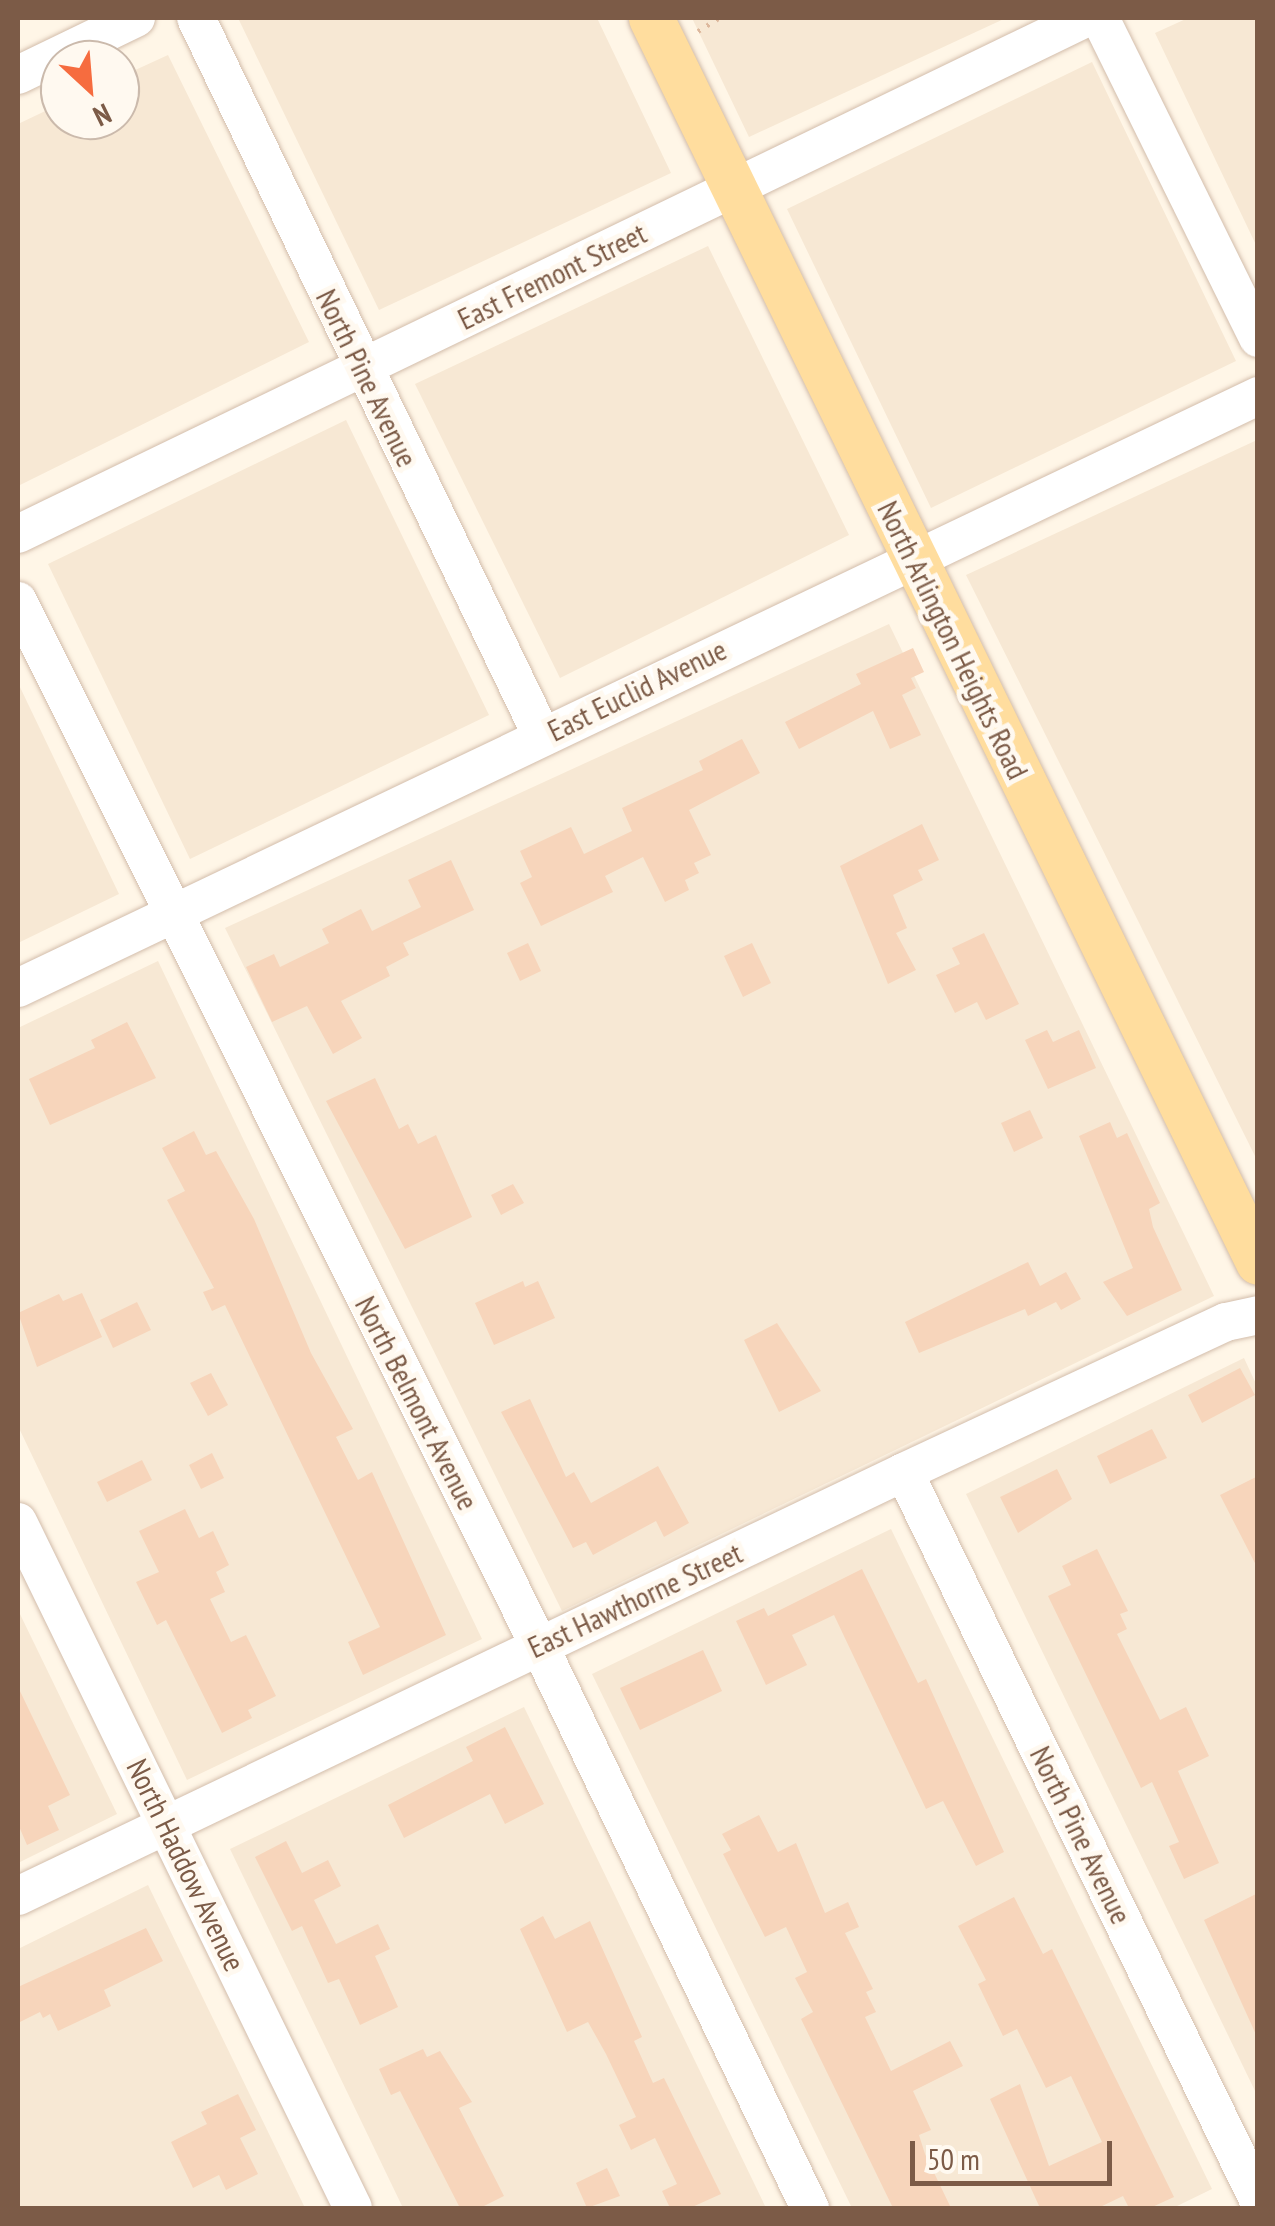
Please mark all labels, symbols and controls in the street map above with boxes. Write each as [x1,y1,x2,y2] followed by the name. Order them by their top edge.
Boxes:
[40,40,140,140] north arrow
[88,96,117,136] text: N
[452,215,652,337] street label: East Fremont Street
[308,283,426,473] street label: North Pine Avenue
[870,495,1036,785] street label: North Arlington Heights Road
[542,631,732,749] street label: East Euclid Avenue
[348,1290,486,1516] street label: North Belmont Avenue
[522,1535,748,1665] street label: East Hawthorne Street
[1022,1740,1140,1930] street label: North Pine Avenue
[119,1753,253,1977] street label: North Haddow Avenue
[915,2121,1118,2183] scale bar
[927,2139,980,2178] text: 50 m

